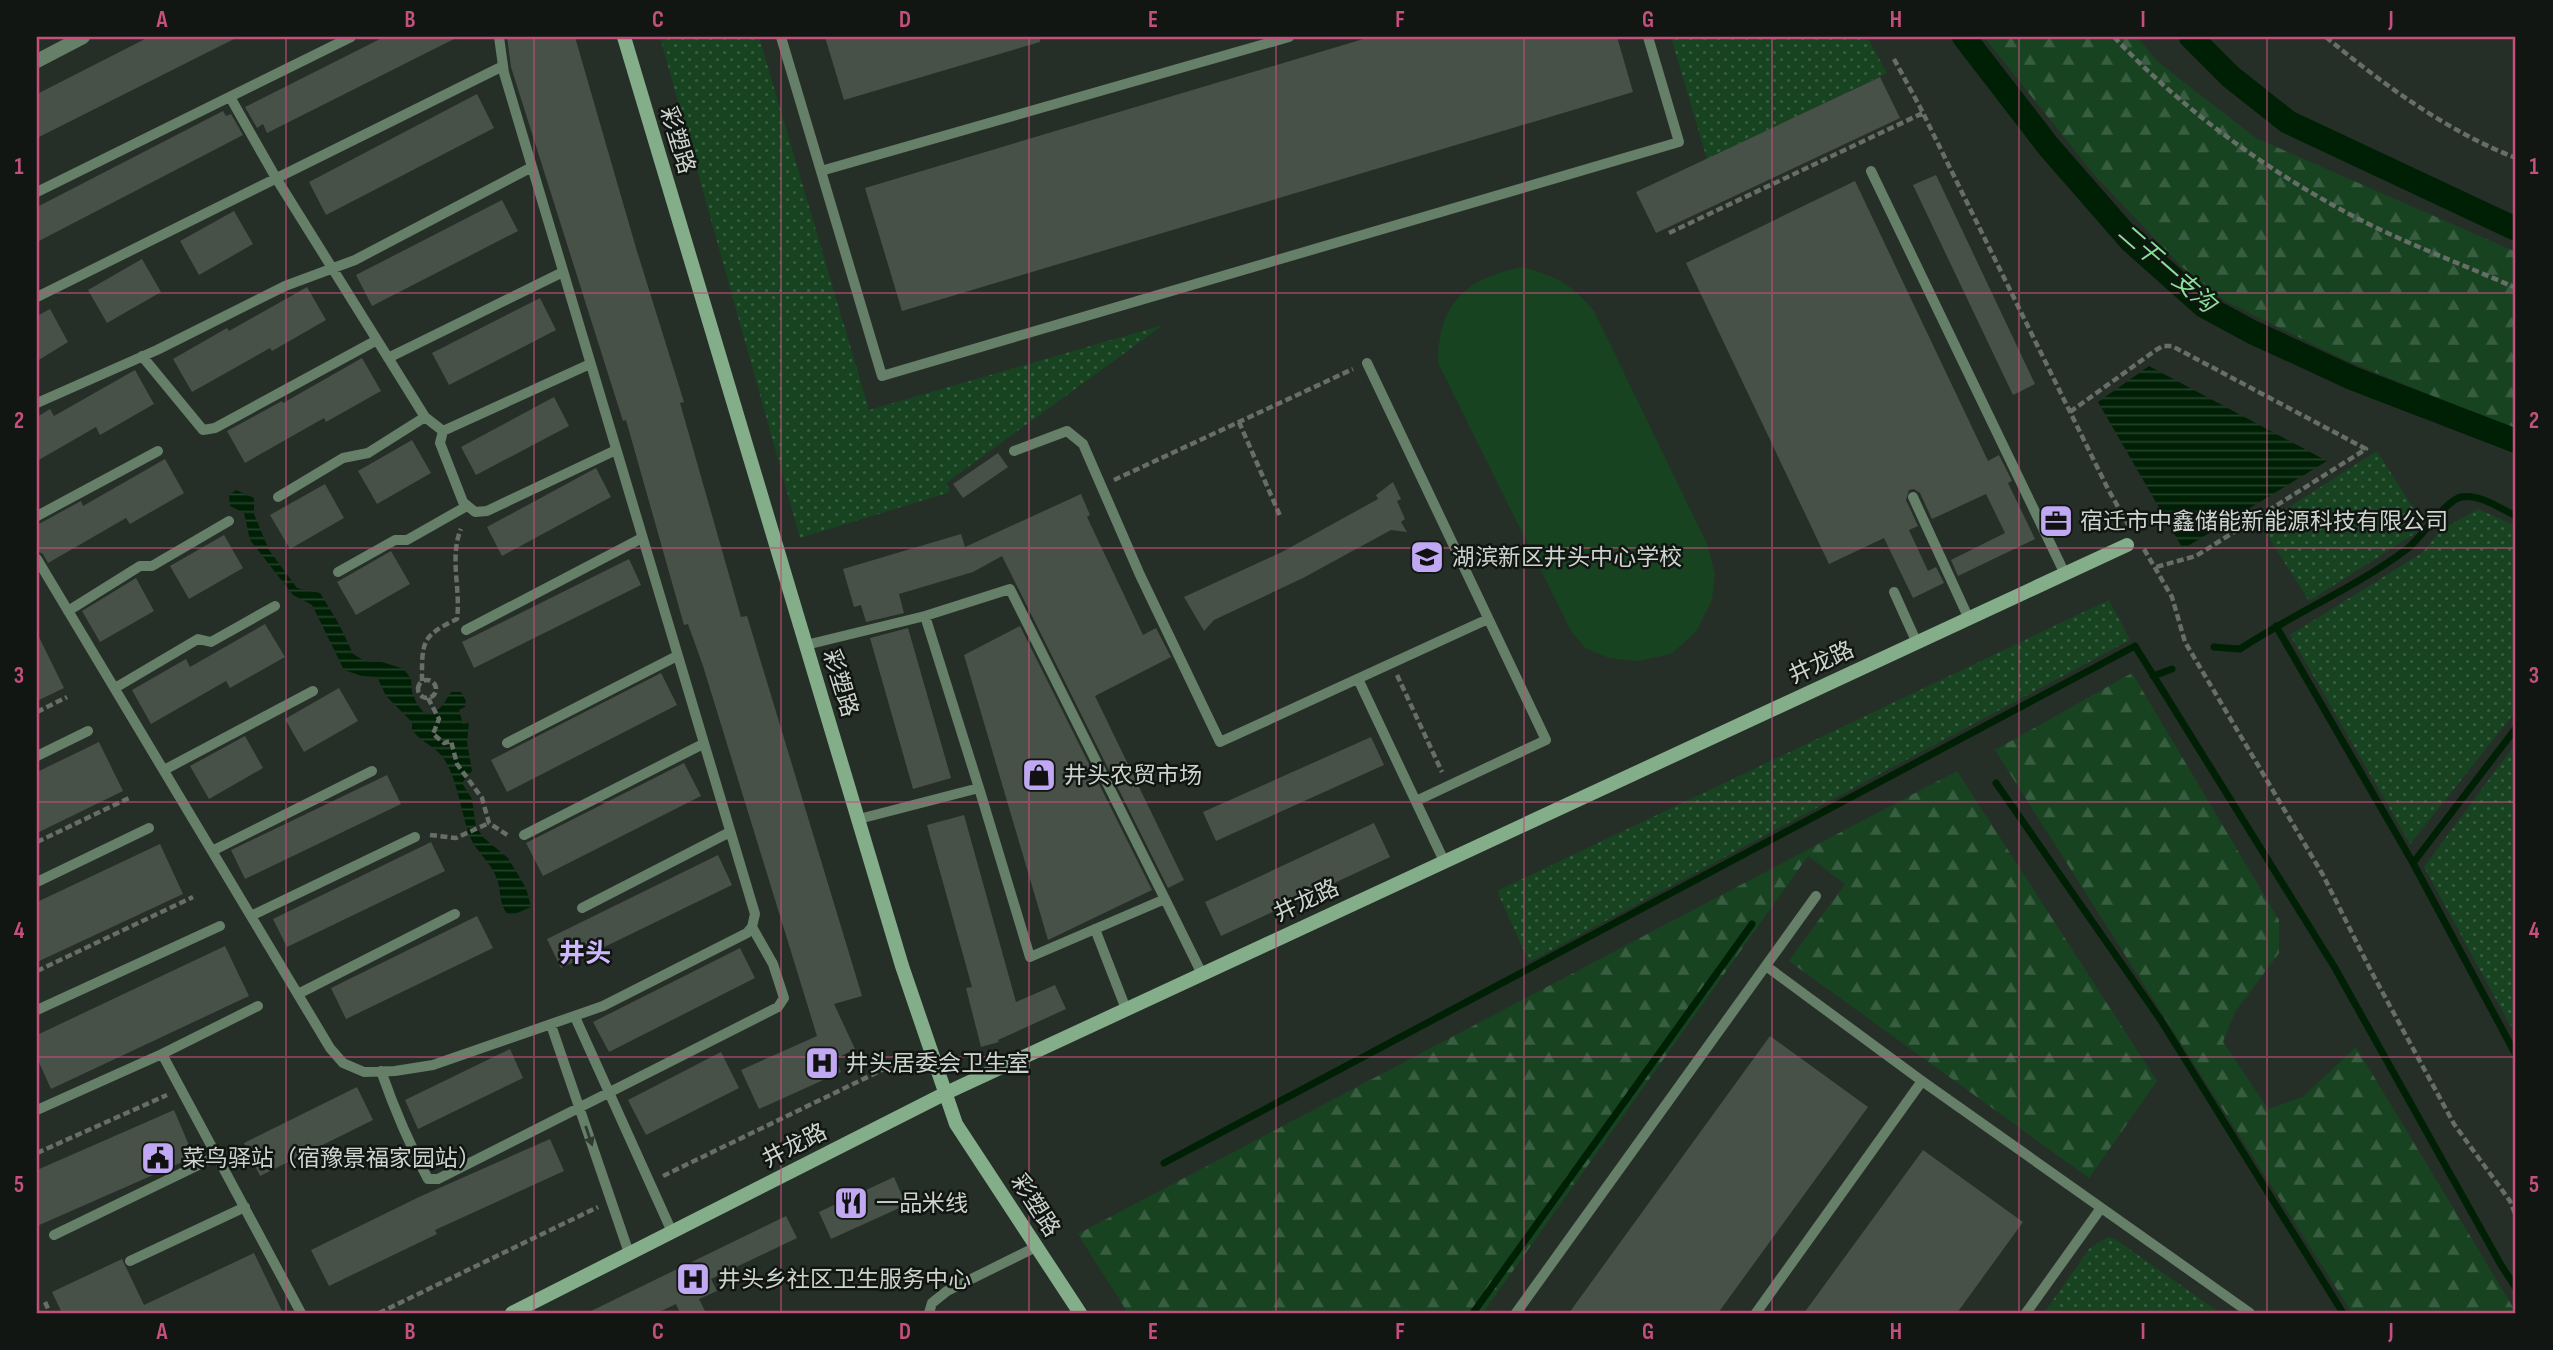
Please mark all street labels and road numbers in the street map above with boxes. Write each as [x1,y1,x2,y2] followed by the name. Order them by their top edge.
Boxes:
[654,103,701,177] street label: 彩塑路
[1784,636,1859,690] street label: 井龙路
[817,646,864,720] street label: 彩塑路
[1269,874,1344,928] street label: 井龙路
[757,1118,832,1174] street label: 井龙路
[1005,1169,1066,1242] street label: 彩塑路

